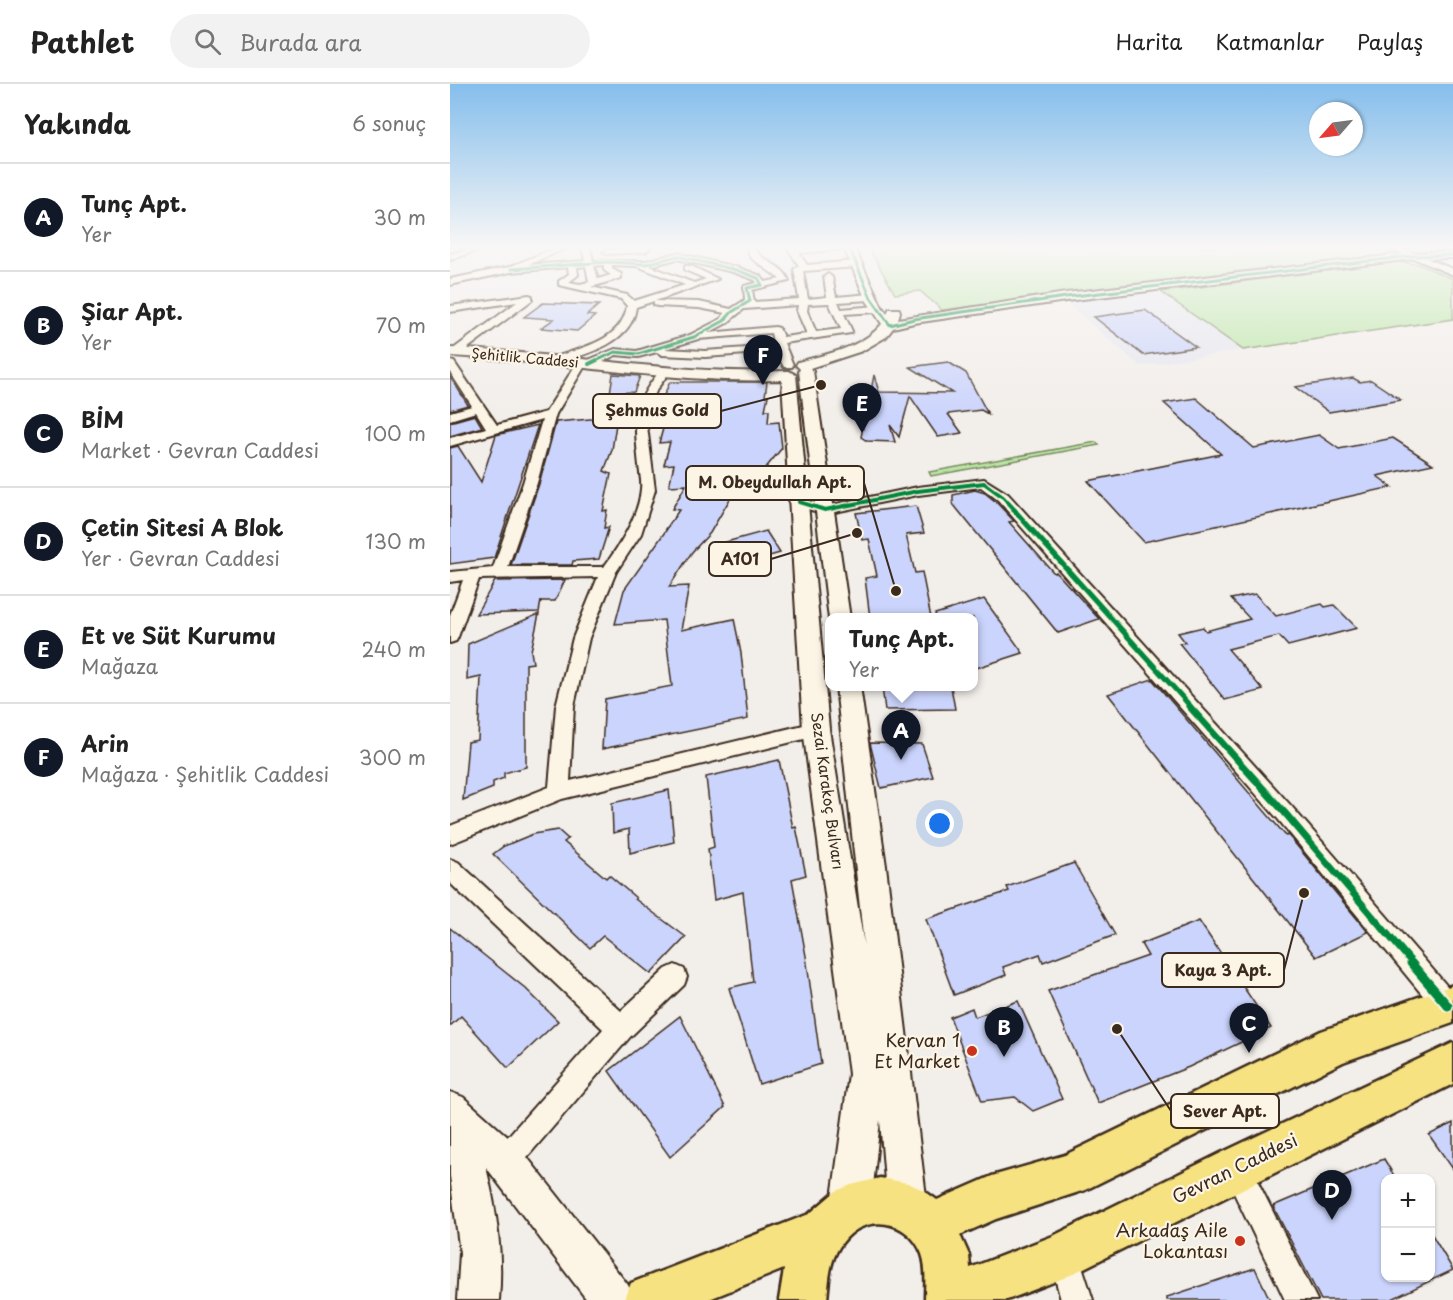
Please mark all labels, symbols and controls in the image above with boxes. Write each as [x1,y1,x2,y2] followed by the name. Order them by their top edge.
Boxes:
[170,14,590,68] search box
[30,20,134,63] text: Pathlet
[191,25,224,58] icon: search
[239,25,362,58] text: Burada ara
[1116,25,1182,57] text: Harita
[1215,25,1324,57] text: Katmanlar
[1357,25,1423,57] text: Paylaş
[1309,102,1363,156] north arrow
[24,104,131,143] text: Yakında
[352,108,426,138] text: 6 sonuç
[81,186,187,219] text: Tunç Apt.
[36,202,51,232] text: A
[373,202,426,232] text: 30 m
[81,219,111,249] text: Yer
[81,294,183,327] text: Şiar Apt.
[37,310,50,340] text: B
[376,310,426,340] text: 70 m
[81,327,111,357] text: Yer
[744,336,782,385] pin: F
[471,342,580,373] street label: Şehitlik Caddesi
[842,384,882,433] pin: E
[593,394,721,428] callout: Şehmus Gold
[605,397,709,421] text: Şehmus Gold
[81,402,124,435] text: BİM
[36,418,51,448] text: C
[365,418,426,448] text: 100 m
[81,435,319,465] text: Market · Gevran Caddesi
[686,466,864,500] callout: M. Obeydullah Apt.
[698,469,852,493] text: M. Obeydullah Apt.
[81,510,283,543] text: Çetin Sitesi A Blok
[36,526,51,556] text: D
[366,526,426,556] text: 130 m
[709,542,771,576] callout: A101
[81,543,280,573] text: Yer · Gevran Caddesi
[721,546,759,570] text: A101
[825,613,978,691] popup
[81,618,276,651] text: Et ve Süt Kurumu
[849,621,954,654] text: Tunç Apt.
[37,634,50,664] text: E
[361,634,426,664] text: 240 m
[81,651,158,681] text: Mağaza
[849,654,879,684] text: Yer
[882,710,920,760] pin: A
[806,711,851,871] street label: Sezai Karakoç Bulvarı
[81,726,129,759] text: Arin
[38,742,49,772] text: F
[359,742,426,772] text: 300 m
[81,759,329,789] text: Mağaza · Şehitlik Caddesi
[925,809,954,838] your location
[1162,953,1284,987] callout: Kaya 3 Apt.
[1174,957,1272,981] text: Kaya 3 Apt.
[1230,1004,1268,1053] pin: C
[984,1008,1024,1057] pin: B
[874,1026,960,1074] place label: Kervan 1 Et Market
[965,1044,979,1058] marker: Kervan 1 Et Market
[1171,1094,1279,1128] callout: Sever Apt.
[1183,1098,1267,1122] text: Sever Apt.
[1167,1126,1302,1210] street label: Gevran Caddesi
[1312,1170,1352,1220] pin: D
[1381,1174,1435,1282] map controls
[1381,1174,1435,1228] button: +
[1116,1216,1228,1264] place label: Arkadaş Aile Lokantası
[1381,1228,1435,1282] button: −
[1233,1234,1247,1248] marker: Arkadaş Aile Lokantası

